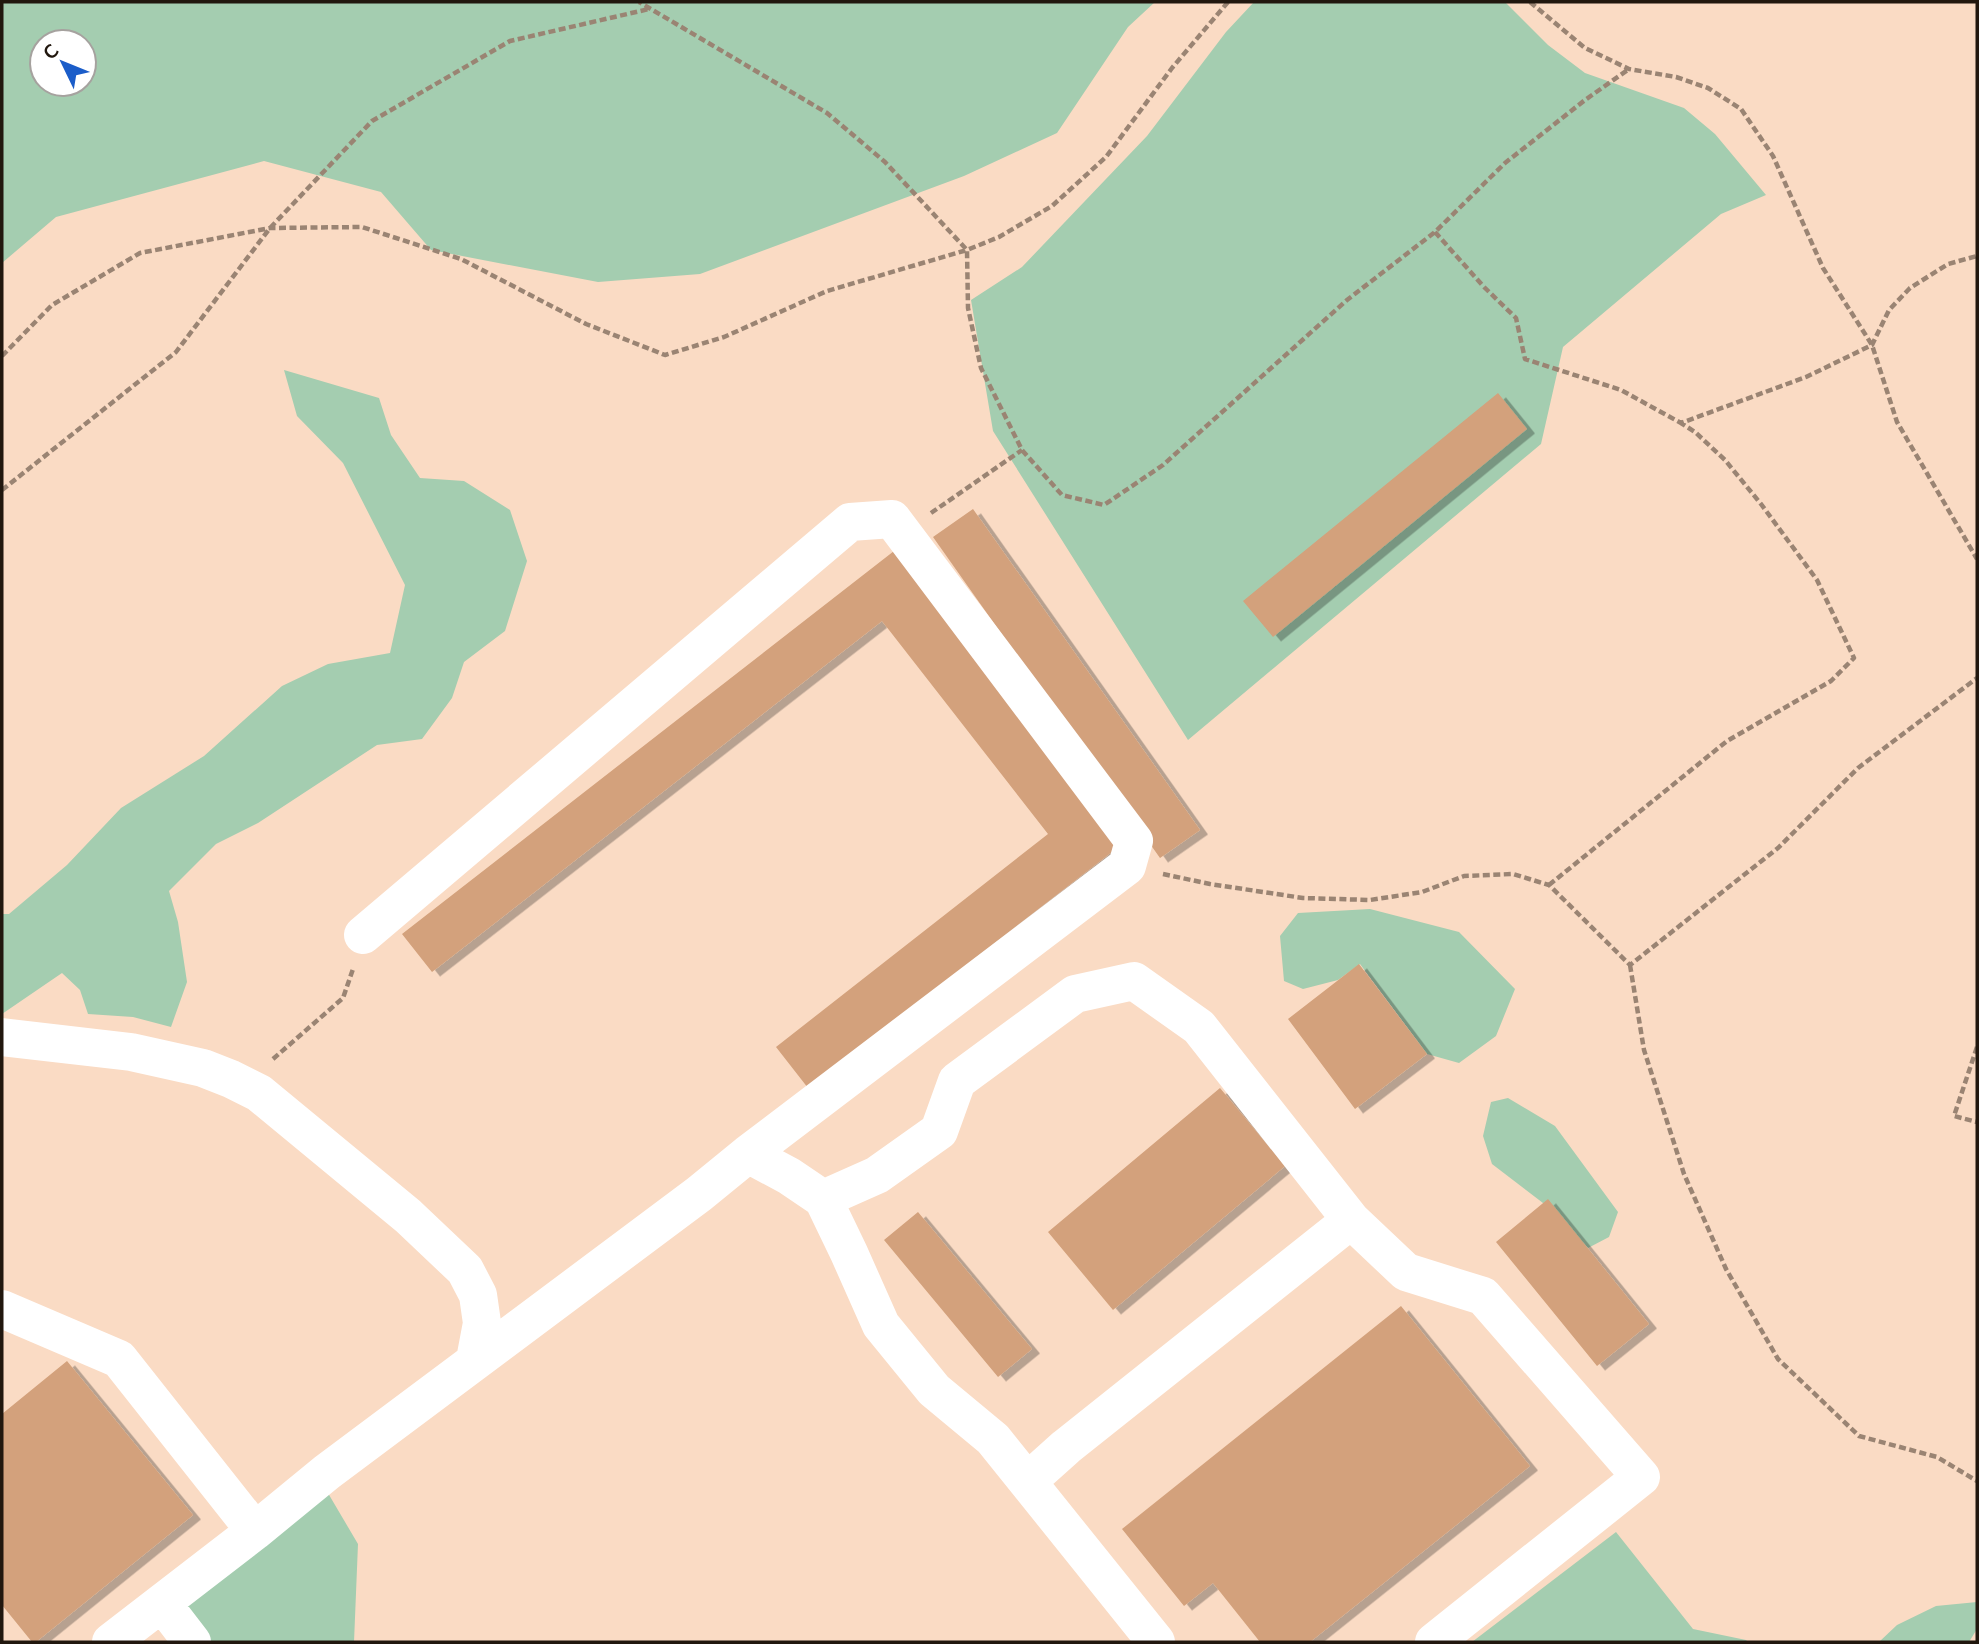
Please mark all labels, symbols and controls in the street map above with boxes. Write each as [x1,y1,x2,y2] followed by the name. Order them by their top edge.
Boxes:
[28,28,98,98] north arrow
[37,38,64,64] text: С

